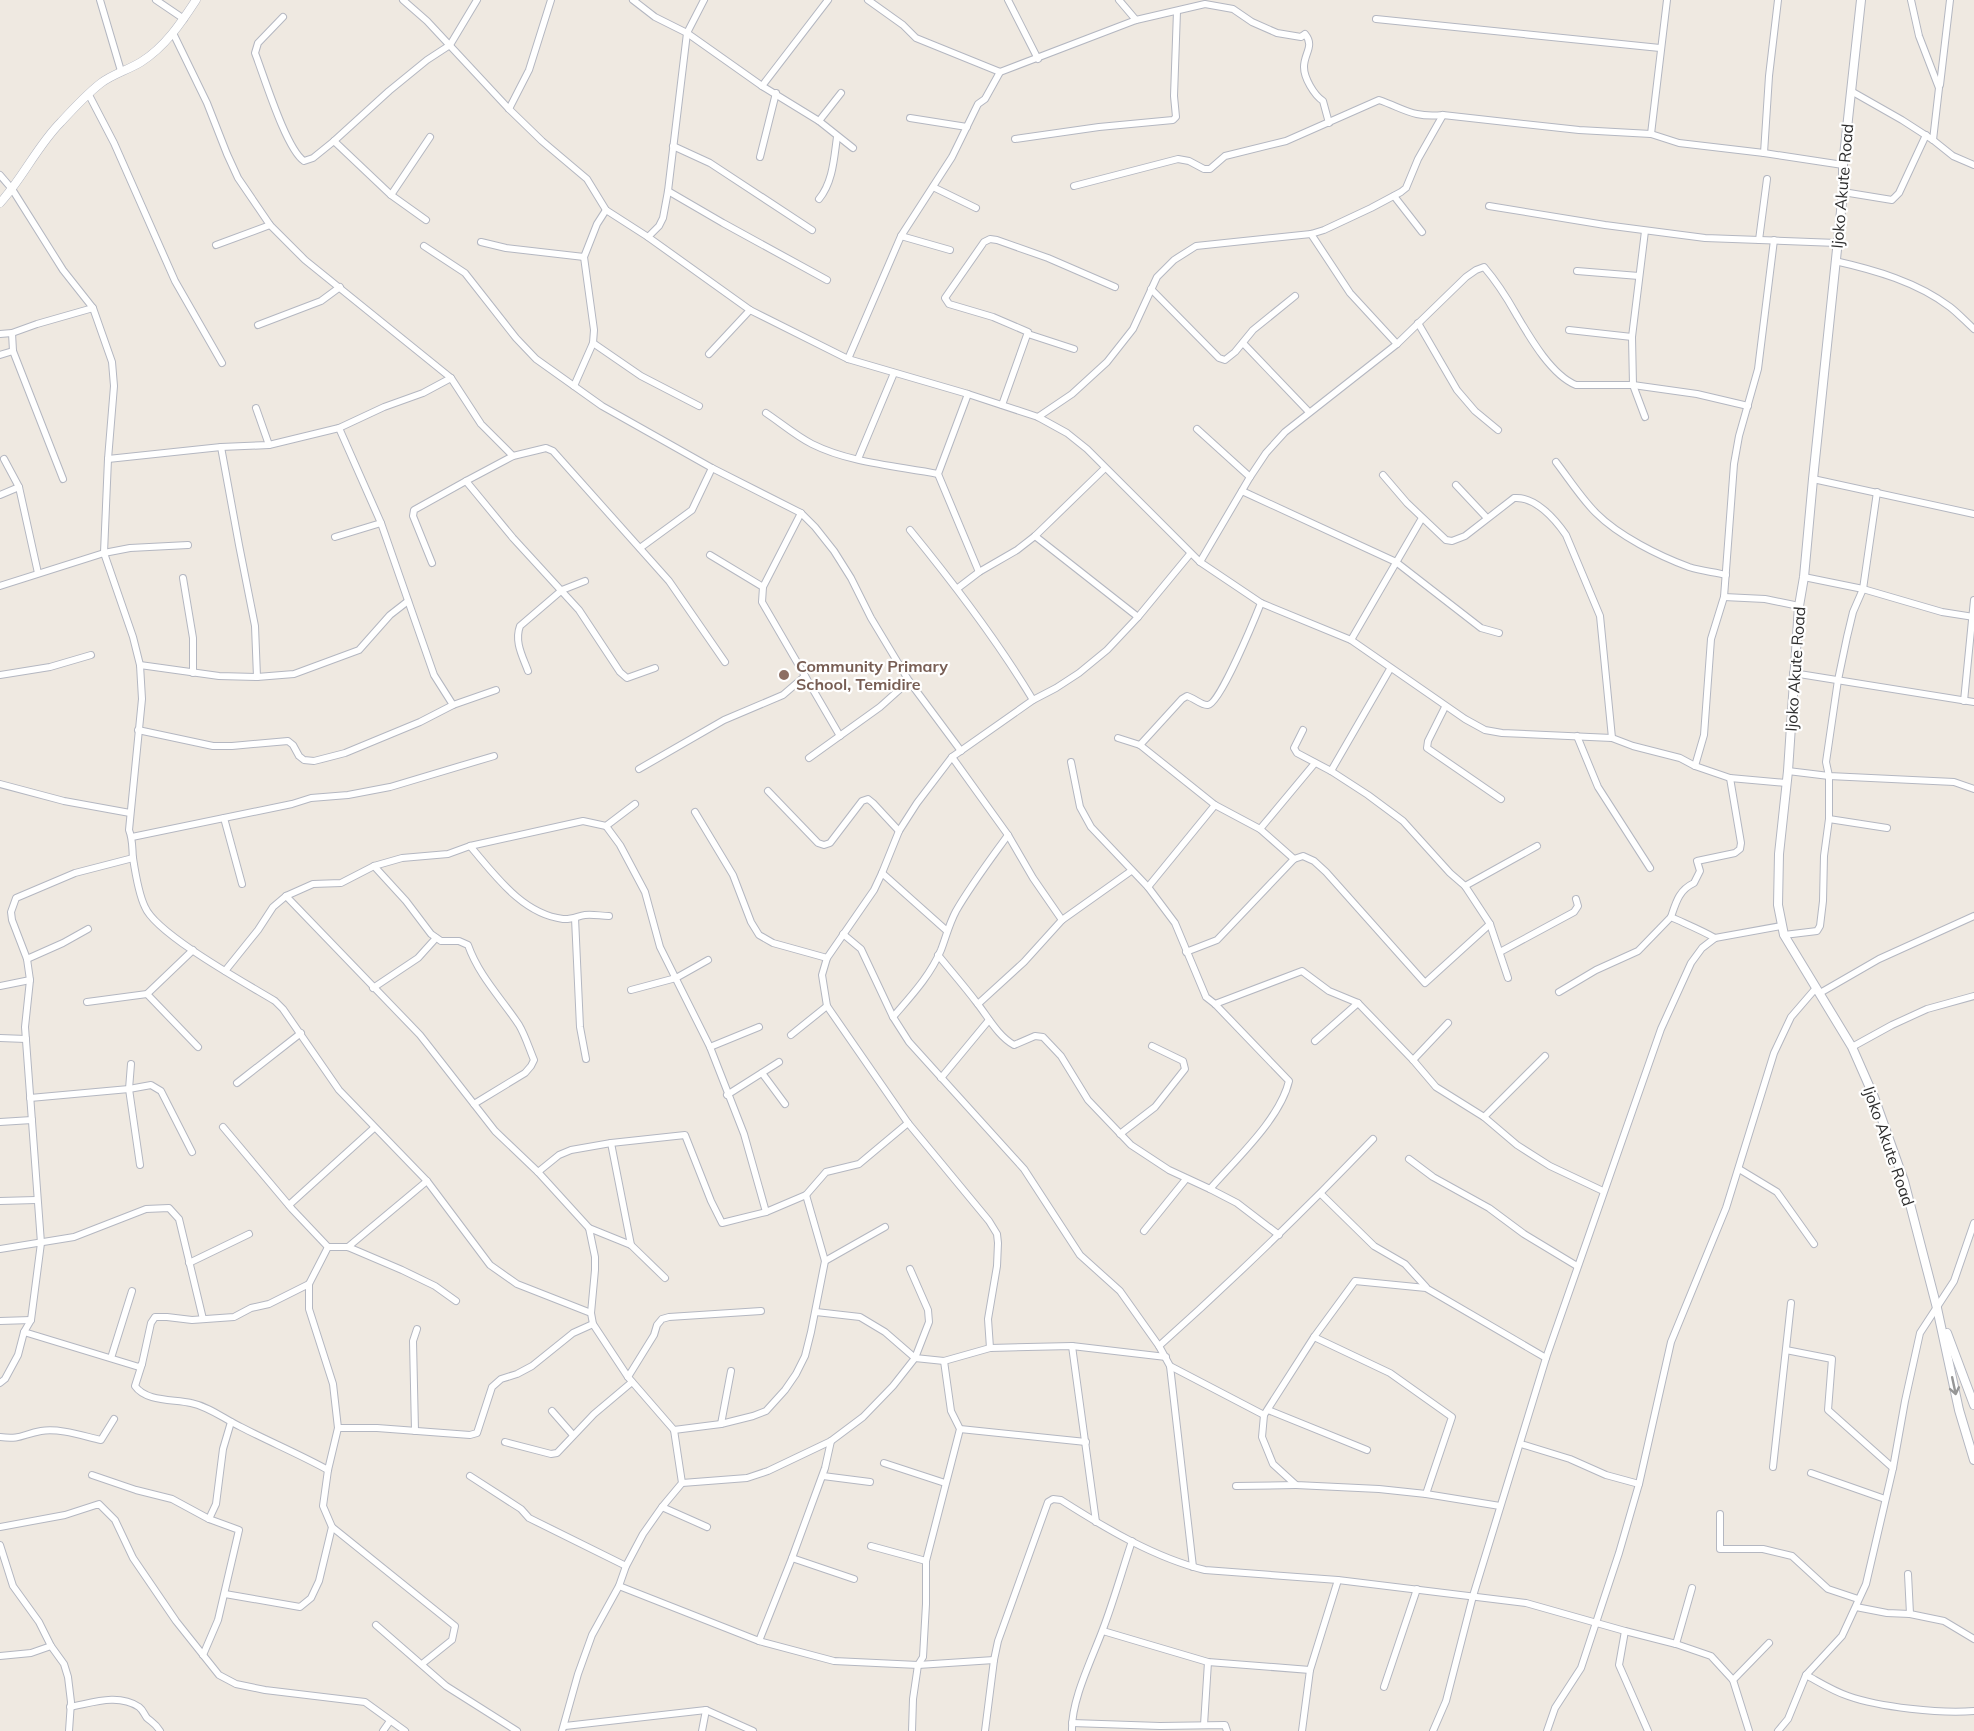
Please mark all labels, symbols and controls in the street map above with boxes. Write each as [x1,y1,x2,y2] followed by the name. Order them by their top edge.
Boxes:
[1827,123,1857,249] street label: Ijoko Akute Road
[1781,606,1809,732] street label: Ijoko Akute Road
[796,656,948,694] place label: Community Primary School, Temidire
[777,668,791,682] marker: Community Primary School, Temidire
[1859,1084,1919,1208] street label: Ijoko Akute Road
[1949,1375,1960,1395] one-way arrow

